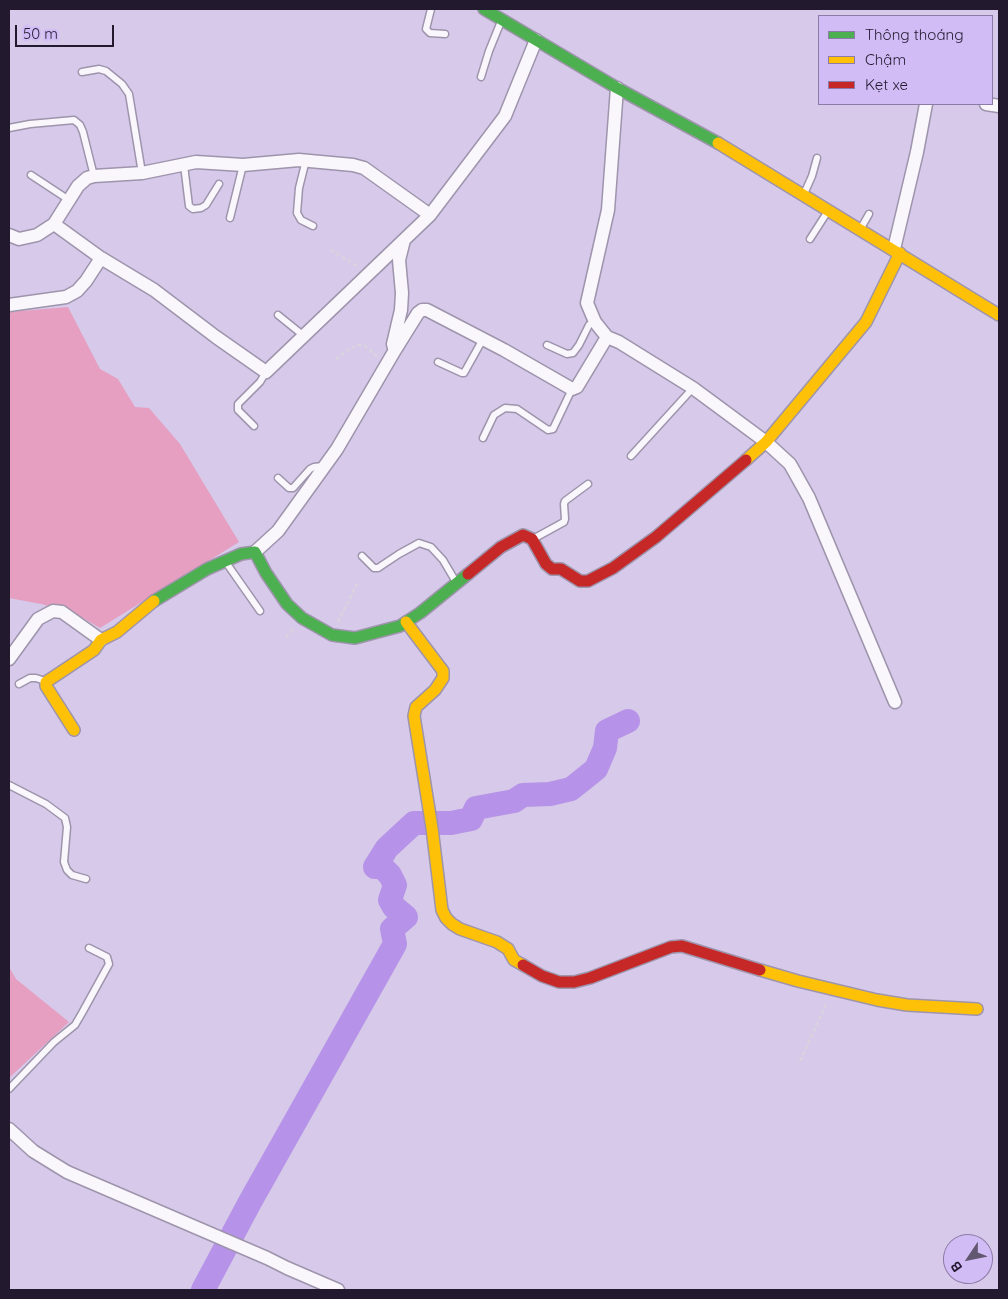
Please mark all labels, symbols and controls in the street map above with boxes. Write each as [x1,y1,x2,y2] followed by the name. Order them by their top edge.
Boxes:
[18,15,116,47] scale bar
[818,15,993,105] legend
[23,24,58,43] text: 50 m
[865,25,964,44] text: Thông thoáng
[865,50,906,69] text: Chậm
[865,75,908,94] text: Kẹt xe
[943,1234,993,1284] north arrow
[946,1258,966,1276] text: B

